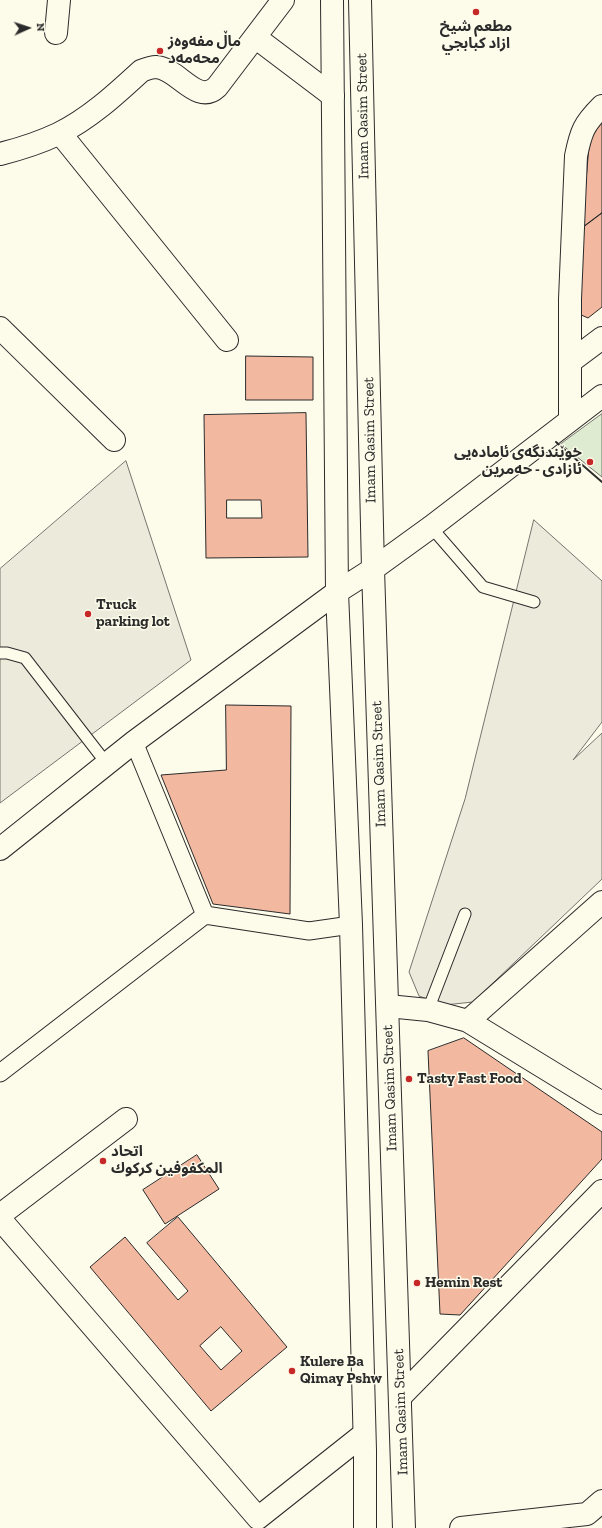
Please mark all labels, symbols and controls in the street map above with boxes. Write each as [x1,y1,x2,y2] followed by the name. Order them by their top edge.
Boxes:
[471,7,481,17] marker: مطعم شيخ ازاد كبابجي
[8,8,48,48] north arrow
[440,18,512,53] place label: مطعم شيخ ازاد كبابجي
[34,23,47,32] text: N
[168,33,241,68] place label: ماڵ مفەوەز محەمەد
[155,46,165,56] marker: ماڵ مفەوەز محەمەد
[353,53,373,179] street label: Imam Qasim Street
[360,377,380,503] street label: Imam Qasim Street
[454,444,582,479] place label: خوێندنگەی ئامادەیی ئازادی - حەمرین
[585,457,595,467] marker: خوێندنگەی ئامادەیی ئازادی - حەمرین
[96,596,170,631] place label: Truck parking lot
[83,609,93,619] marker: Truck parking lot
[368,701,390,827] street label: Imam Qasim Street
[379,1025,401,1151] street label: Imam Qasim Street
[417,1070,522,1088] place label: Tasty Fast Food
[404,1074,414,1084] marker: Tasty Fast Food
[111,1143,223,1178] place label: اتحاد المكفوفين كركوك
[98,1156,108,1166] marker: اتحاد المكفوفين كركوك
[425,1274,502,1292] place label: Hemin Rest
[412,1278,422,1288] marker: Hemin Rest
[390,1349,412,1475] street label: Imam Qasim Street
[300,1353,382,1388] place label: Kulere Ba Qimay Pshw
[287,1366,297,1376] marker: Kulere Ba Qimay Pshw

